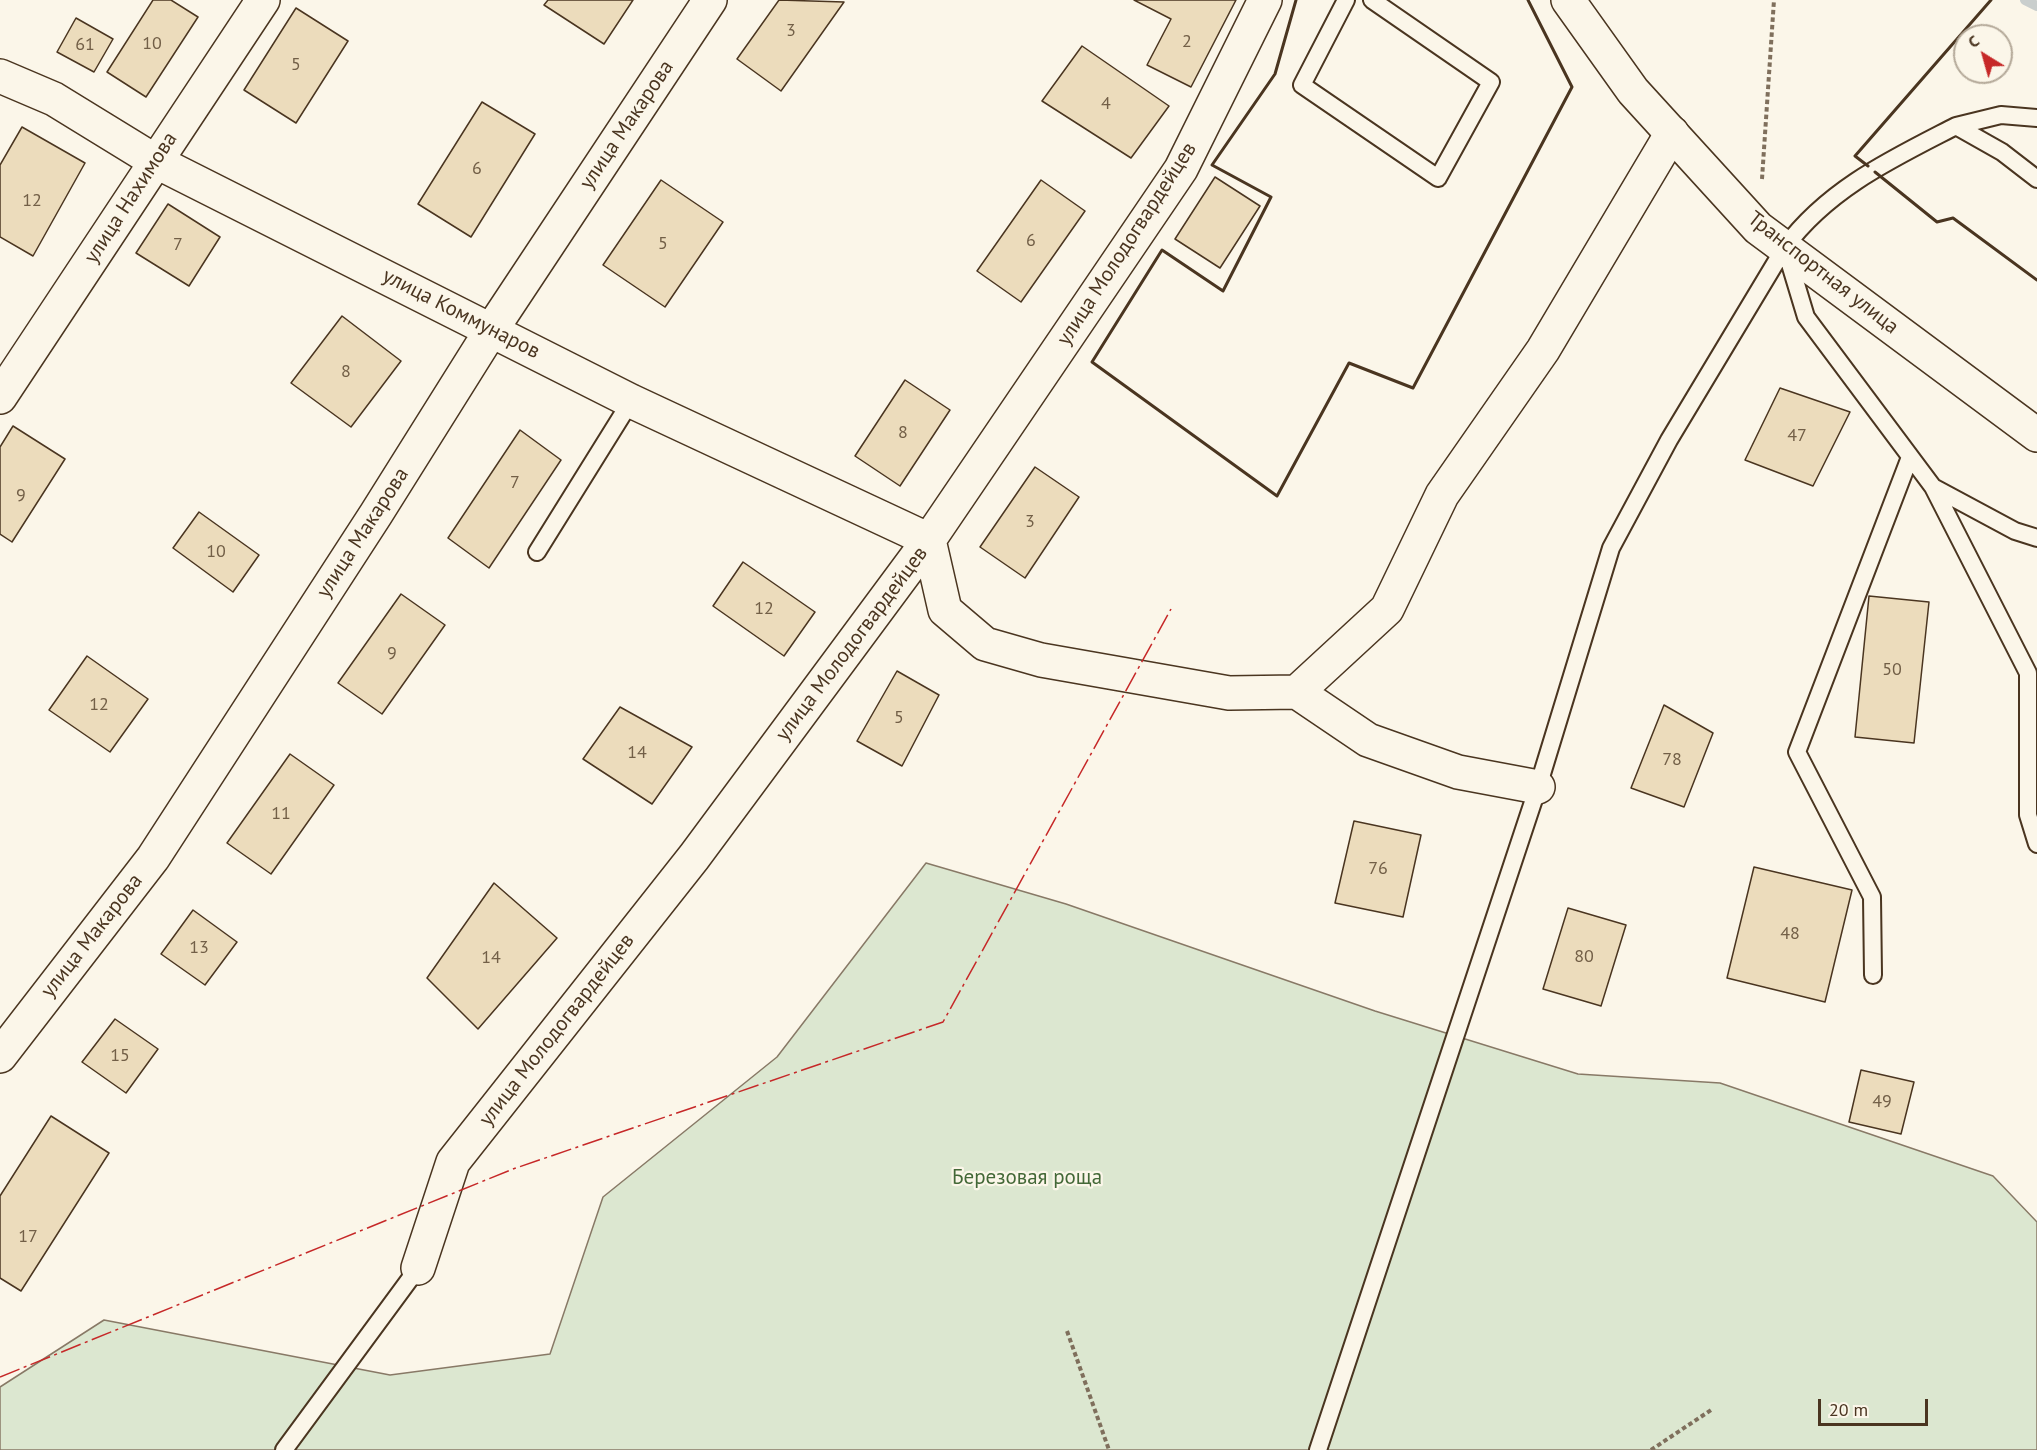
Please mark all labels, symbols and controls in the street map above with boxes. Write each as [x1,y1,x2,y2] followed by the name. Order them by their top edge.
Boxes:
[786,20,796,42] house number: 3
[1953,24,2013,84] north arrow
[1182,31,1192,53] house number: 2
[1964,31,1983,52] text: С
[142,33,162,55] house number: 10
[75,34,95,56] house number: 61
[291,54,301,76] house number: 5
[575,56,679,194] street label: улица Макарова
[1101,93,1111,115] house number: 4
[79,128,183,268] street label: улица Нахимова
[1052,138,1202,350] street label: улица Молодогвардейцев
[472,158,482,180] house number: 6
[22,190,42,212] house number: 12
[1743,206,1903,340] street label: Транспортная улица
[1026,230,1036,252] house number: 6
[658,233,668,255] house number: 5
[173,234,183,256] house number: 7
[378,263,544,365] street label: улица Коммунаров
[341,361,351,383] house number: 8
[898,422,908,444] house number: 8
[1787,425,1807,447] house number: 47
[312,463,414,603] street label: улица Макарова
[510,472,520,494] house number: 7
[16,485,26,507] house number: 9
[1025,511,1035,533] house number: 3
[206,541,226,563] house number: 10
[771,542,933,746] street label: улица Молодогвардейцев
[754,598,774,620] house number: 12
[387,643,397,665] house number: 9
[1882,659,1902,681] house number: 50
[89,694,109,716] house number: 12
[894,707,904,729] house number: 5
[627,742,647,764] house number: 14
[1662,749,1682,771] house number: 78
[271,803,291,825] house number: 11
[1368,858,1388,880] house number: 76
[36,869,148,1003] street label: улица Макарова
[1780,923,1800,945] house number: 48
[474,929,640,1131] street label: улица Молодогвардейцев
[189,937,209,959] house number: 13
[1574,946,1594,968] house number: 80
[481,947,501,969] house number: 14
[110,1045,130,1067] house number: 15
[1872,1091,1892,1113] house number: 49
[952,1165,1102,1191] park label: Березовая роща
[18,1226,38,1248] house number: 17
[1821,1387,1930,1425] scale bar
[1829,1398,1868,1421] text: 20 m

